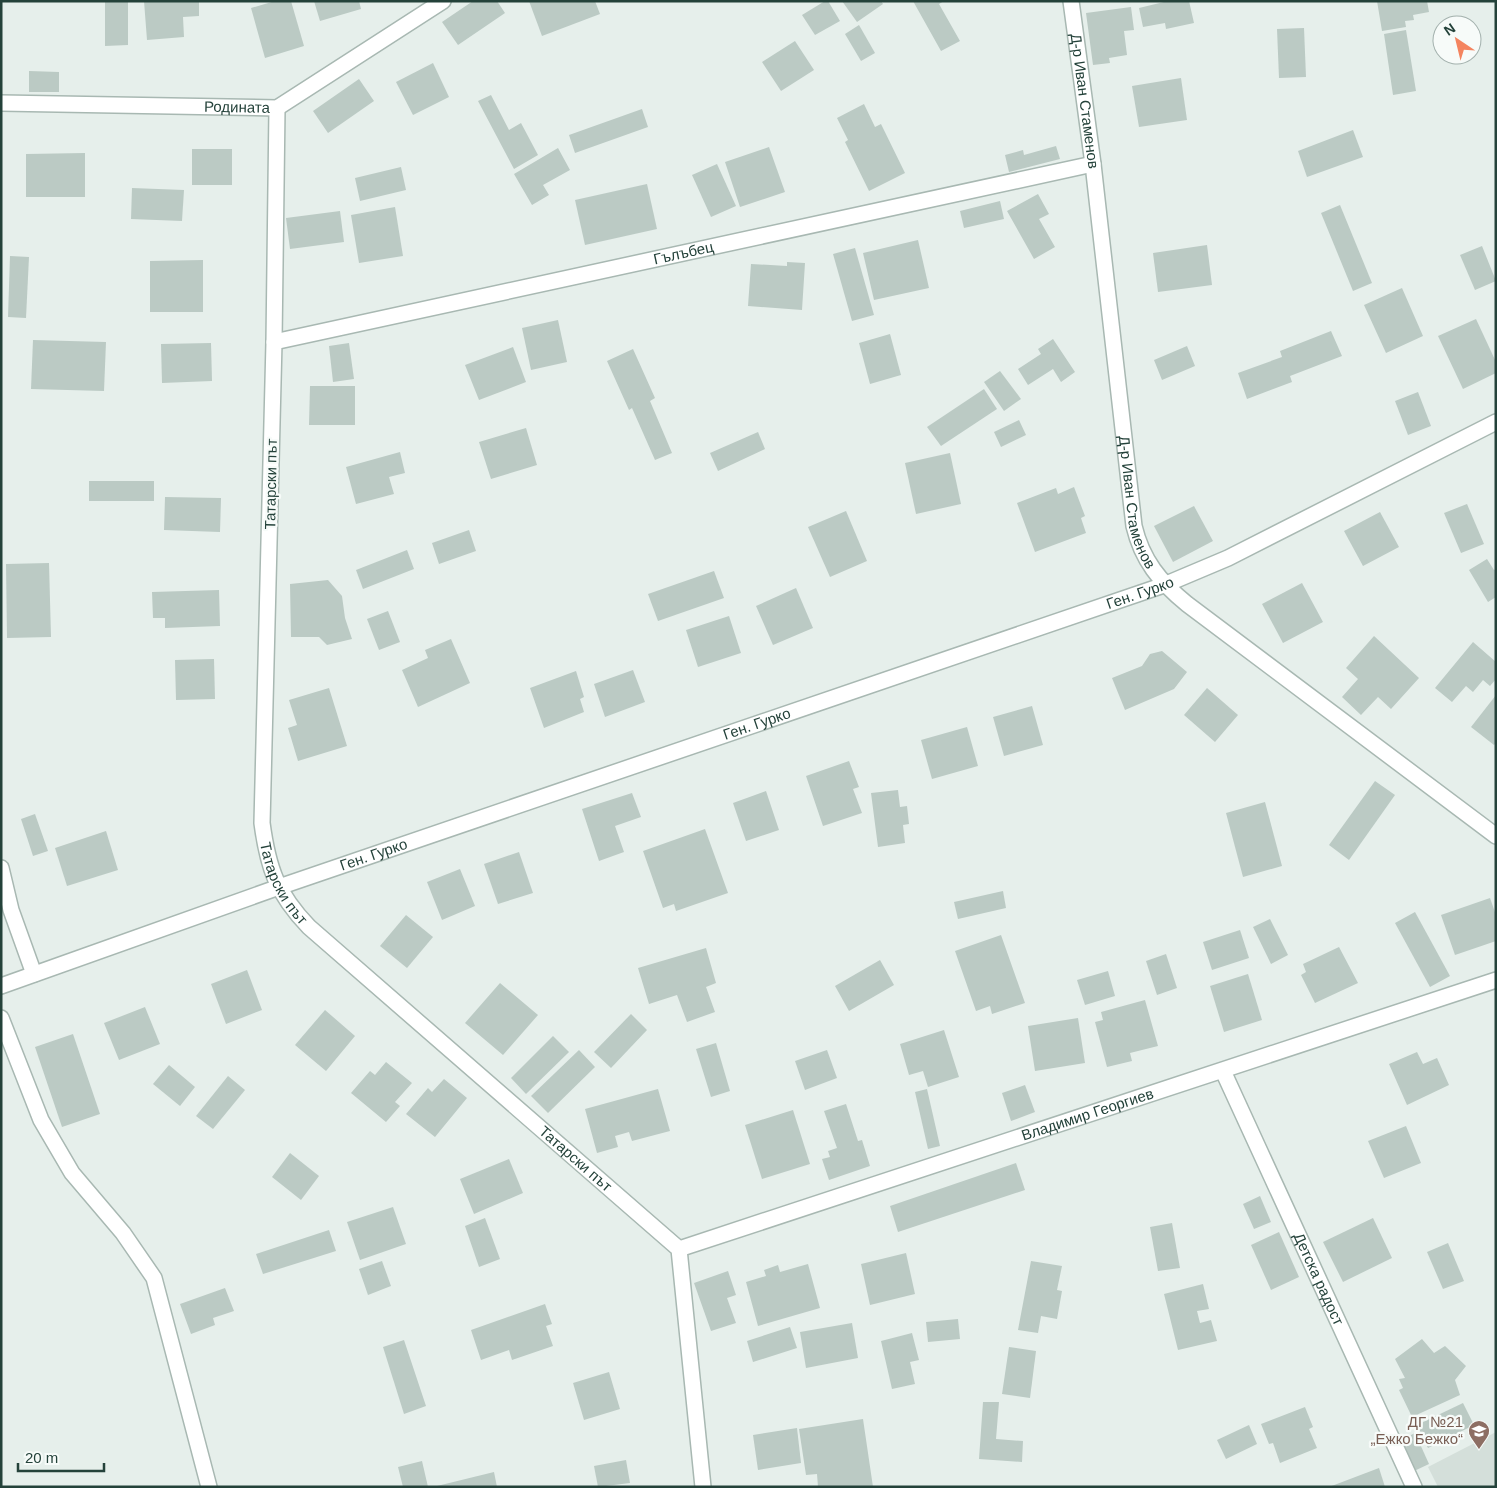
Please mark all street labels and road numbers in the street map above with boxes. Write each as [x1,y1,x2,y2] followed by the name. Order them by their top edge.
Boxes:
[1067,32,1102,170] street label: Д-р Иван Стаменов
[204,98,271,116] street label: Родината
[652,238,715,267] street label: Гълъбец
[1116,435,1159,572] street label: Д-р Иван Стаменов
[261,438,280,530] street label: Татарски път
[1104,573,1176,612] street label: Ген. Гурко
[721,704,793,743] street label: Ген. Гурко
[338,835,409,874] street label: Ген. Гурко
[257,841,311,928] street label: Татарски път
[1019,1084,1155,1144] street label: Владимир Георгиев
[536,1122,616,1195] street label: Татарски път
[1290,1230,1348,1328] street label: Детска радост

